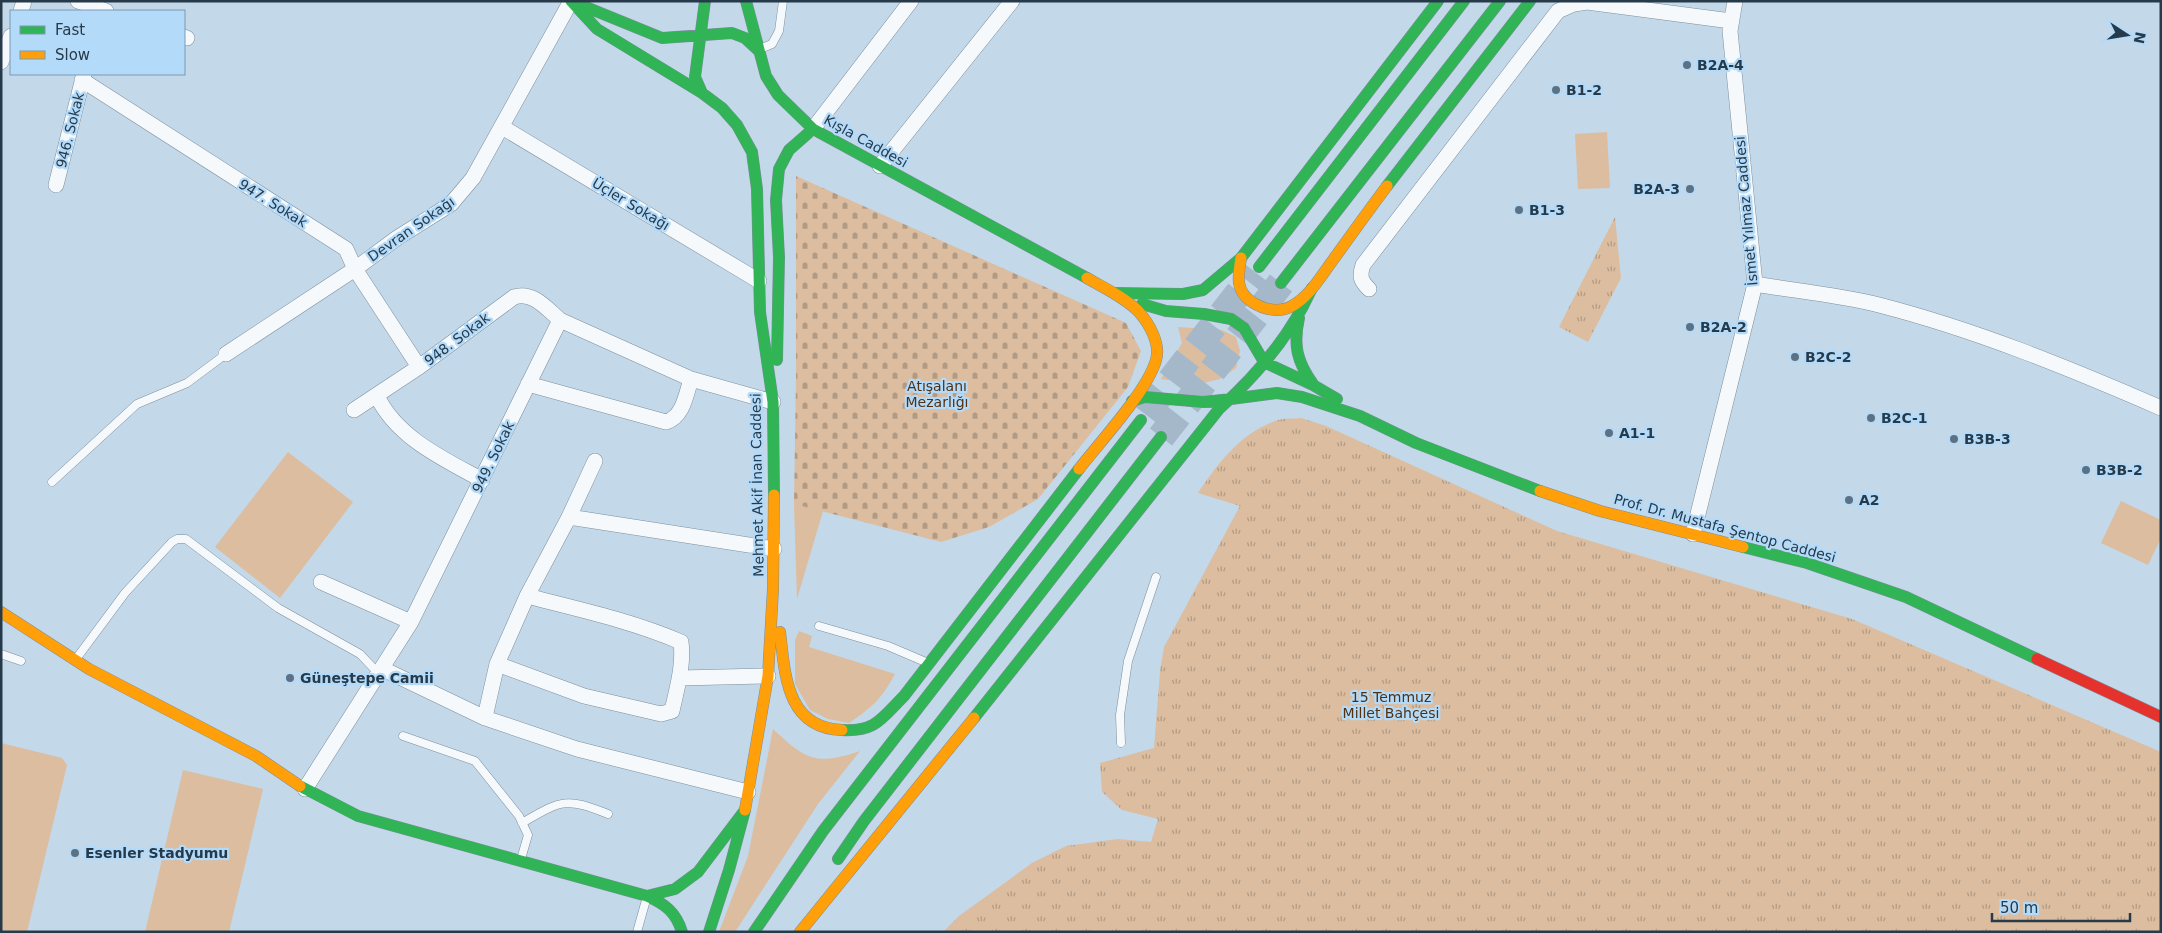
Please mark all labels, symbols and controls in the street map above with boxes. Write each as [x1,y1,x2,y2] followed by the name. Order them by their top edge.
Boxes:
[10,10,185,75] legend
[2102,10,2152,60] north arrow
[55,21,85,39] text: Fast
[2131,30,2149,45] text: N
[55,46,90,64] text: Slow
[1697,57,1744,73] place label: B2A-4
[1681,59,1693,71] marker: B2A-4
[1566,82,1602,98] place label: B1-2
[1550,84,1562,96] marker: B1-2
[53,90,87,170] street label: 946. Sokak
[821,111,911,171] street label: Kışla Caddesi
[1731,136,1761,286] street label: İsmet Yılmaz Caddesi
[589,174,673,233] street label: Üçler Sokağı
[236,176,311,231] street label: 947. Sokak
[1633,181,1680,197] place label: B2A-3
[1684,183,1696,195] marker: B2A-3
[365,193,457,265] street label: Devran Sokağı
[1529,202,1565,218] place label: B1-3
[1513,204,1525,216] marker: B1-3
[421,309,494,369] street label: 948. Sokak
[1700,319,1747,335] place label: B2A-2
[1684,321,1696,333] marker: B2A-2
[1805,349,1852,365] place label: B2C-2
[1789,351,1801,363] marker: B2C-2
[906,378,968,410] park label: Atışalanı Mezarlığı
[746,393,767,577] street label: Mehmet Akif İnan Caddesi
[1881,410,1928,426] place label: B2C-1
[1865,412,1877,424] marker: B2C-1
[469,418,518,495] street label: 949. Sokak
[1619,425,1655,441] place label: A1-1
[1603,427,1615,439] marker: A1-1
[1964,431,2011,447] place label: B3B-3
[1948,433,1960,445] marker: B3B-3
[2096,462,2143,478] place label: B3B-2
[2080,464,2092,476] marker: B3B-2
[1612,491,1838,565] street label: Prof. Dr. Mustafa Şentop Caddesi
[1859,492,1880,508] place label: A2
[1843,494,1855,506] marker: A2
[300,670,434,686] place label: Güneştepe Camii
[284,672,296,684] marker: Güneştepe Camii
[1343,689,1439,721] park label: 15 Temmuz Millet Bahçesi
[85,845,228,861] place label: Esenler Stadyumu
[69,847,81,859] marker: Esenler Stadyumu
[1992,890,2130,922] scale bar
[2000,899,2038,917] text: 50 m

